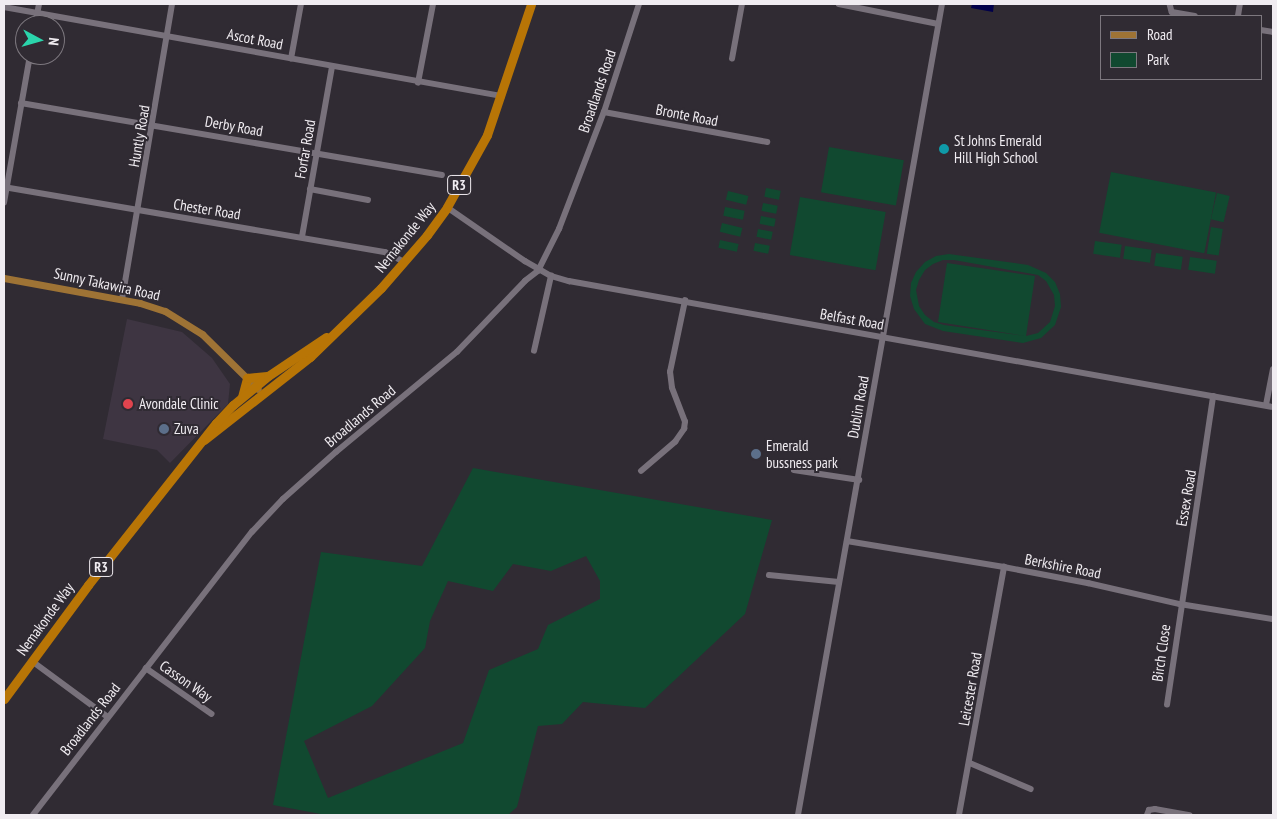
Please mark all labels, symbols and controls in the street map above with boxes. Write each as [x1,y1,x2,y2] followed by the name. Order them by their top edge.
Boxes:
[15,15,65,65] north arrow
[1100,15,1262,80] legend
[225,25,285,53] street label: Ascot Road
[1147,25,1173,44] text: Road
[45,37,63,46] text: N
[574,47,620,135] street label: Broadlands Road
[1147,50,1169,69] text: Park
[654,100,720,130] street label: Bronte Road
[125,103,153,169] street label: Huntly Road
[203,112,265,140] street label: Derby Road
[291,118,319,180] street label: Forfar Road
[954,131,1042,166] place label: St Johns Emerald Hill High School
[938,143,950,155] marker: St Johns Emerald Hill High School
[446,174,472,196] road number: R3
[172,195,242,223] street label: Chester Road
[371,198,439,276] street label: Nemakonde Way
[52,264,162,304] street label: Sunny Takawira Road
[819,305,885,333] street label: Belfast Road
[844,374,872,440] street label: Dublin Road
[321,381,399,451] street label: Broadlands Road
[139,395,219,413] place label: Avondale Clinic
[121,397,135,411] marker: Avondale Clinic
[174,420,199,438] place label: Zuva
[158,423,170,435] marker: Zuva
[766,436,838,471] place label: Emerald bussness park
[750,448,762,460] marker: Emerald bussness park
[1172,468,1200,528] street label: Essex Road
[1023,550,1103,582] street label: Berkshire Road
[88,556,114,578] road number: R3
[12,579,78,659] street label: Nemakonde Way
[1148,623,1174,683] street label: Birch Close
[955,651,985,727] street label: Leicester Road
[156,656,216,706] street label: Casson Way
[56,679,124,759] street label: Broadlands Road

